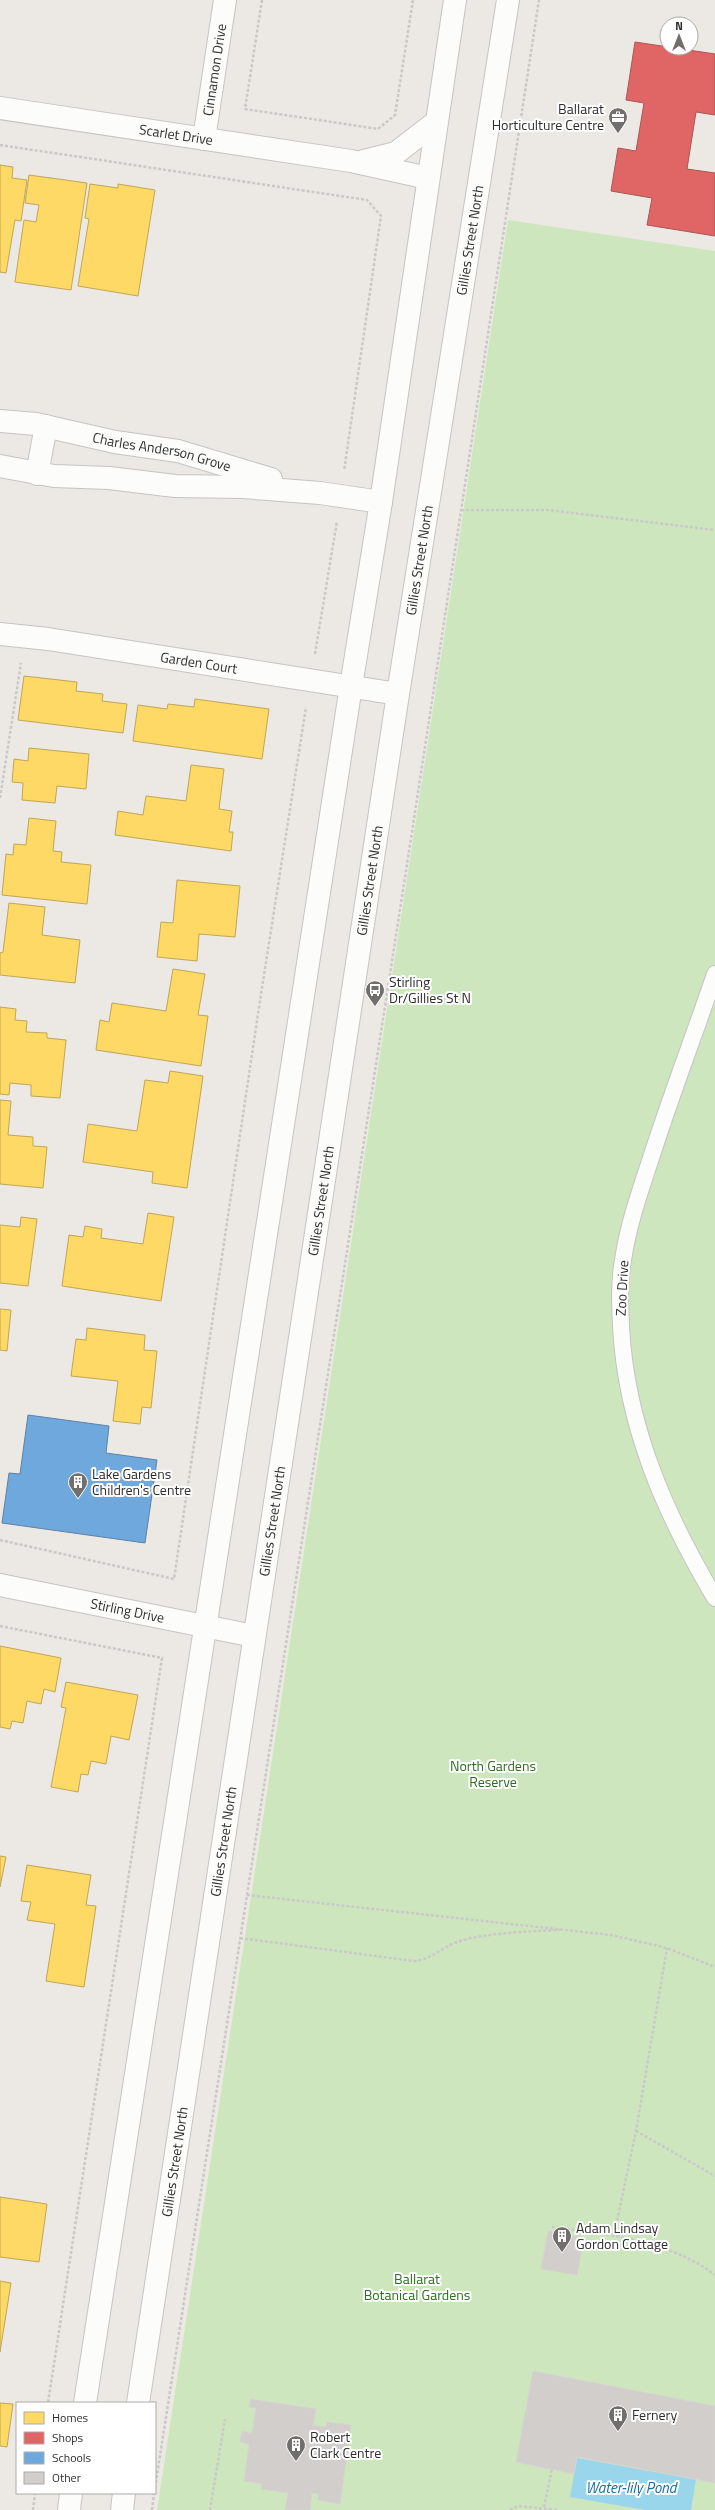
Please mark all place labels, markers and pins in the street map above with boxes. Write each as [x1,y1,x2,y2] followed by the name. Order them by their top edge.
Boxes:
[492,98,604,135] place label: Ballarat Horticulture Centre
[607,106,629,134] office icon: Ballarat Horticulture Centre
[389,971,471,1008] place label: Stirling Dr/Gillies St N
[364,979,386,1007] bus stop icon: Stirling Dr/Gillies St N
[92,1463,191,1500] place label: Lake Gardens Children's Centre
[67,1471,89,1499] building icon: Lake Gardens Children's Centre
[576,2217,668,2254] place label: Adam Lindsay Gordon Cottage
[551,2225,573,2253] building icon: Adam Lindsay Gordon Cottage
[607,2404,629,2432] building icon: Fernery
[632,2404,677,2425] place label: Fernery
[310,2426,381,2463] place label: Robert Clark Centre
[285,2434,307,2462] building icon: Robert Clark Centre

